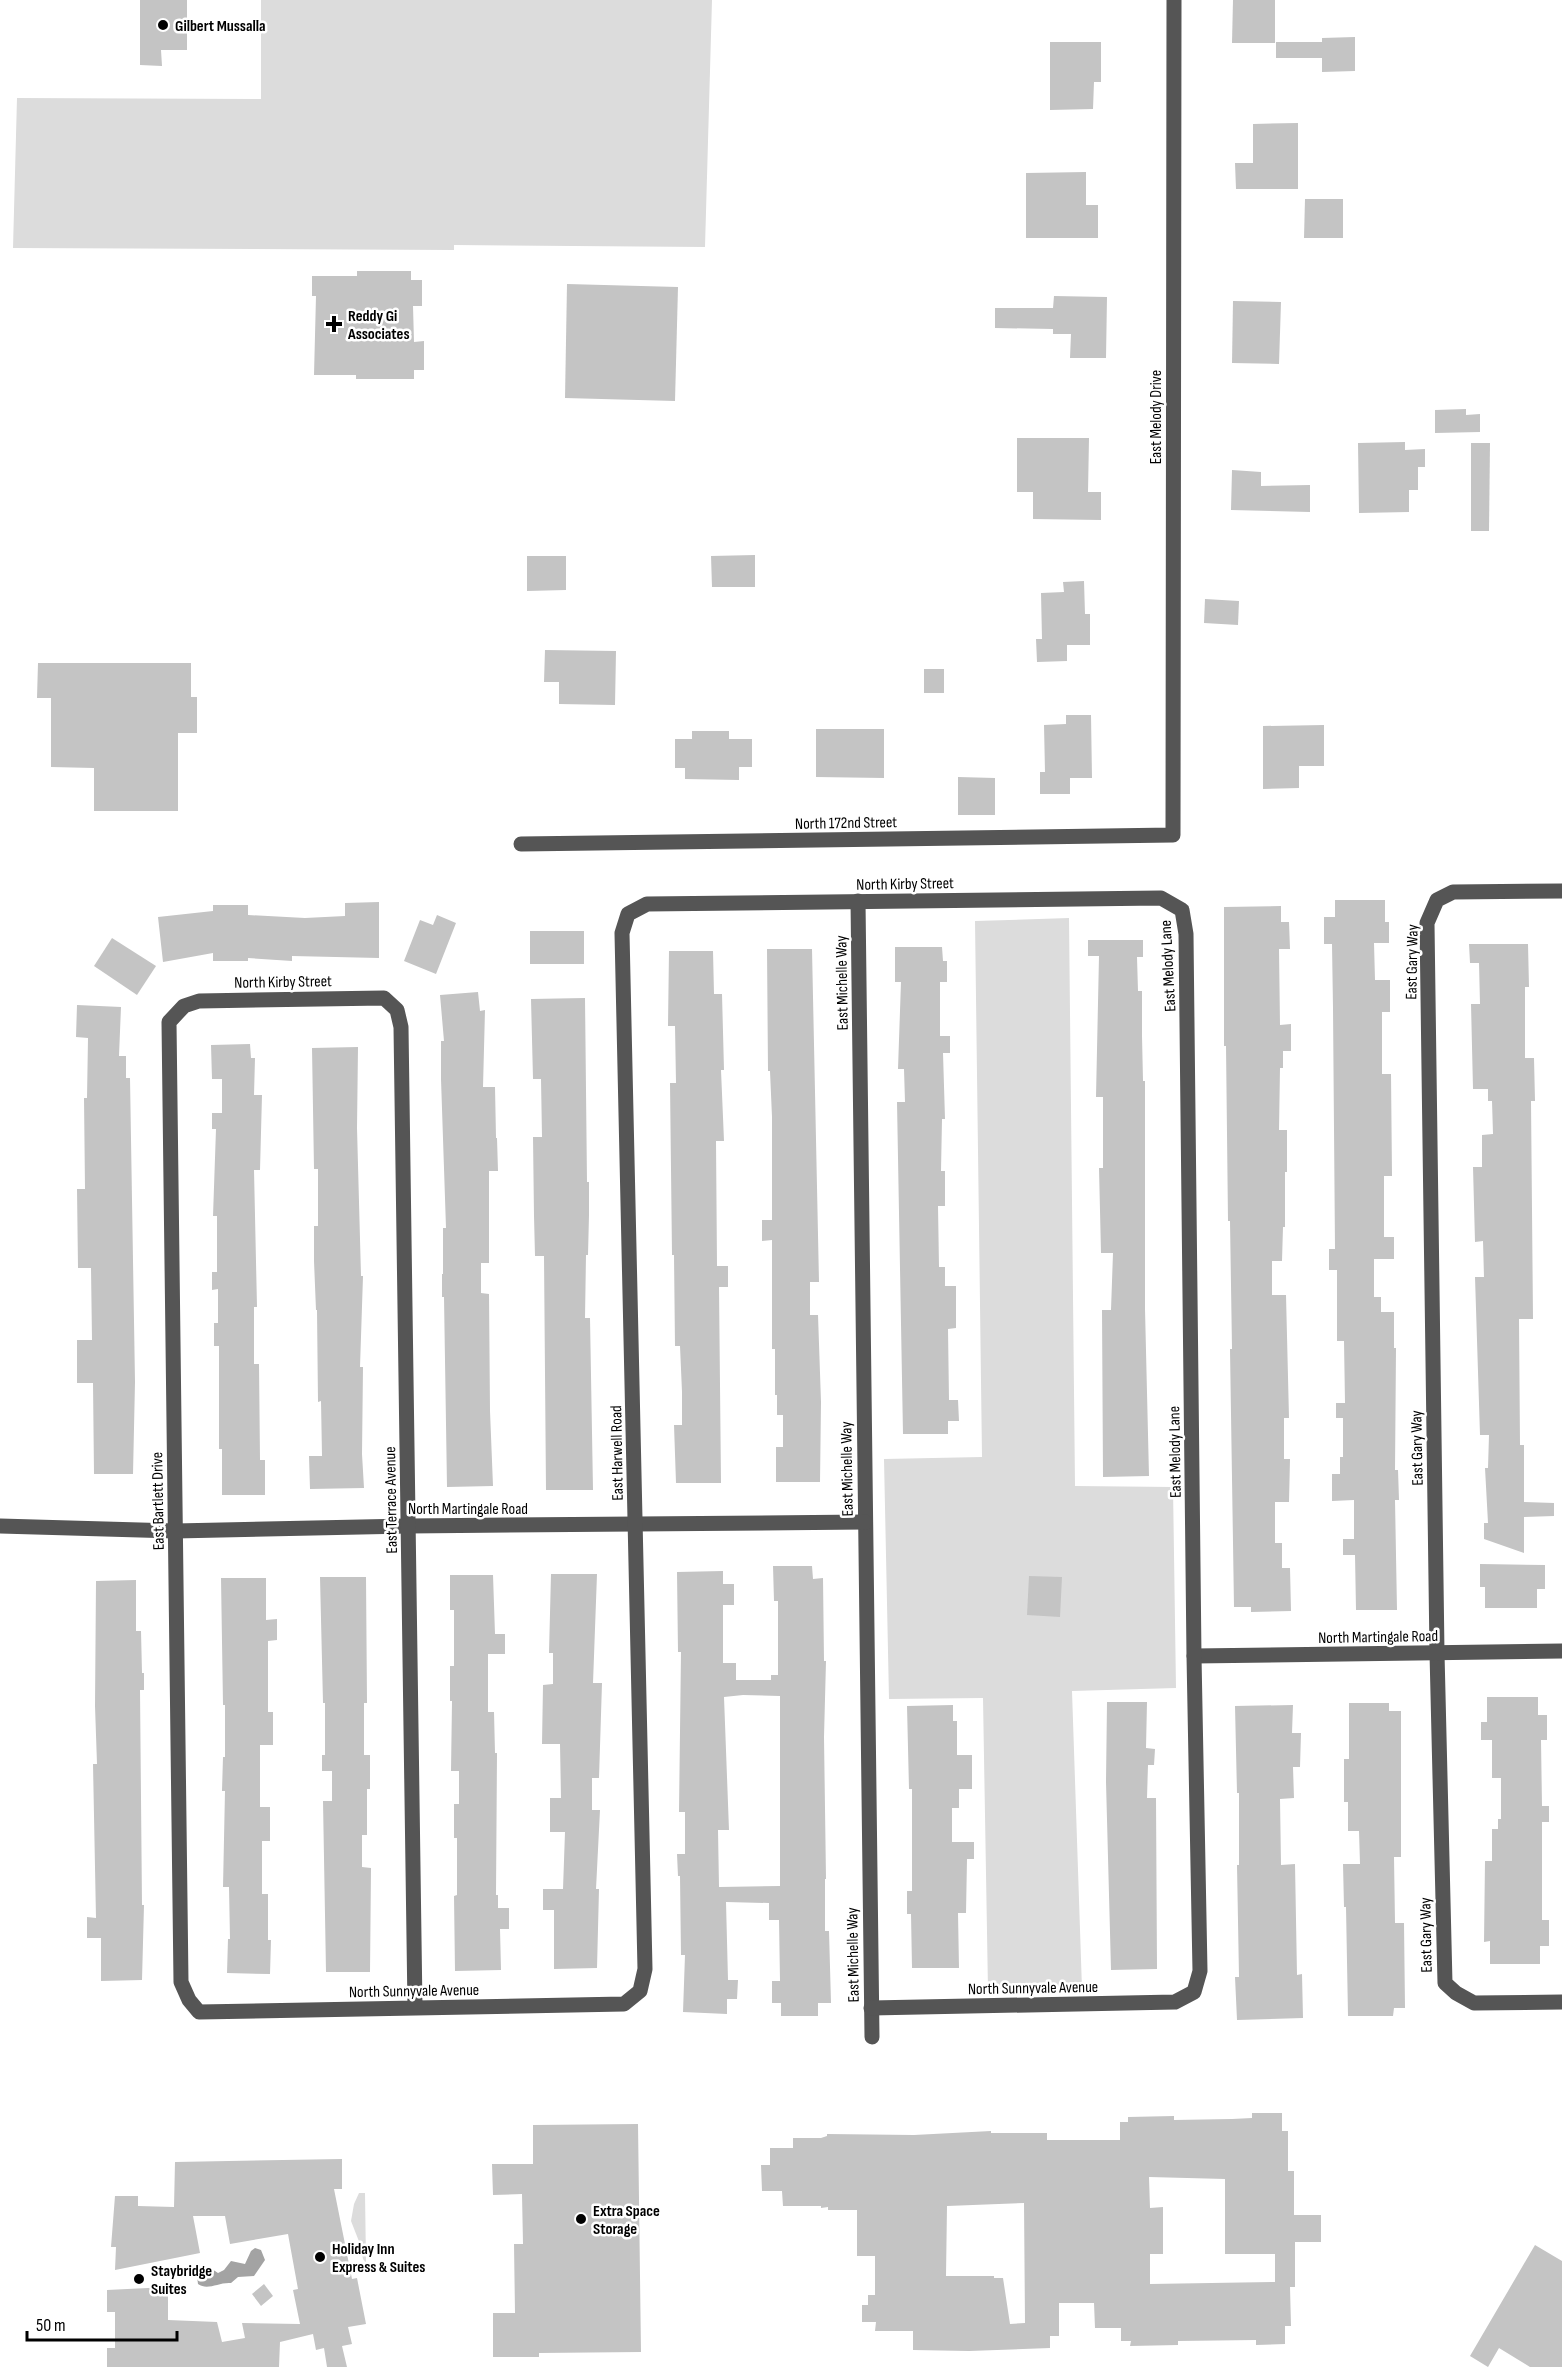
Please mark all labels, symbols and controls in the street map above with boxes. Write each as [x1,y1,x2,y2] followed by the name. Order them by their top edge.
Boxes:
[175,17,266,36] place label: Gilbert Mussalla
[156,18,170,32] marker: Gilbert Mussalla
[347,307,410,344] place label: Reddy Gi Associates
[325,315,343,333] marker: Reddy Gi Associates
[1147,370,1166,464] street label: East Melody Drive
[795,813,897,834] street label: North 172nd Street
[856,874,954,895] street label: North Kirby Street
[1157,919,1180,1012] street label: East Melody Lane
[1402,924,1423,1000] street label: East Gary Way
[832,935,853,1031] street label: East Michelle Way
[234,972,332,993] street label: North Kirby Street
[607,1405,628,1501] street label: East Harwell Road
[1165,1406,1186,1498] street label: East Melody Lane
[1407,1410,1428,1486] street label: East Gary Way
[837,1421,858,1517] street label: East Michelle Way
[381,1446,402,1554] street label: East Terrace Avenue
[148,1452,169,1550] street label: East Bartlett Drive
[408,1500,528,1519] street label: North Martingale Road
[1318,1627,1438,1648] street label: North Martingale Road
[1416,1897,1437,1973] street label: East Gary Way
[843,1907,864,2003] street label: East Michelle Way
[968,1978,1098,1999] street label: North Sunnyvale Avenue
[349,1981,479,2002] street label: North Sunnyvale Avenue
[593,2202,660,2239] place label: Extra Space Storage
[574,2212,588,2226] marker: Extra Space Storage
[332,2240,425,2277] place label: Holiday Inn Express & Suites
[313,2250,327,2264] marker: Holiday Inn Express & Suites
[151,2262,212,2299] place label: Staybridge Suites
[132,2272,146,2286] marker: Staybridge Suites
[27,2304,177,2342] scale bar
[36,2315,66,2336] text: 50 m

